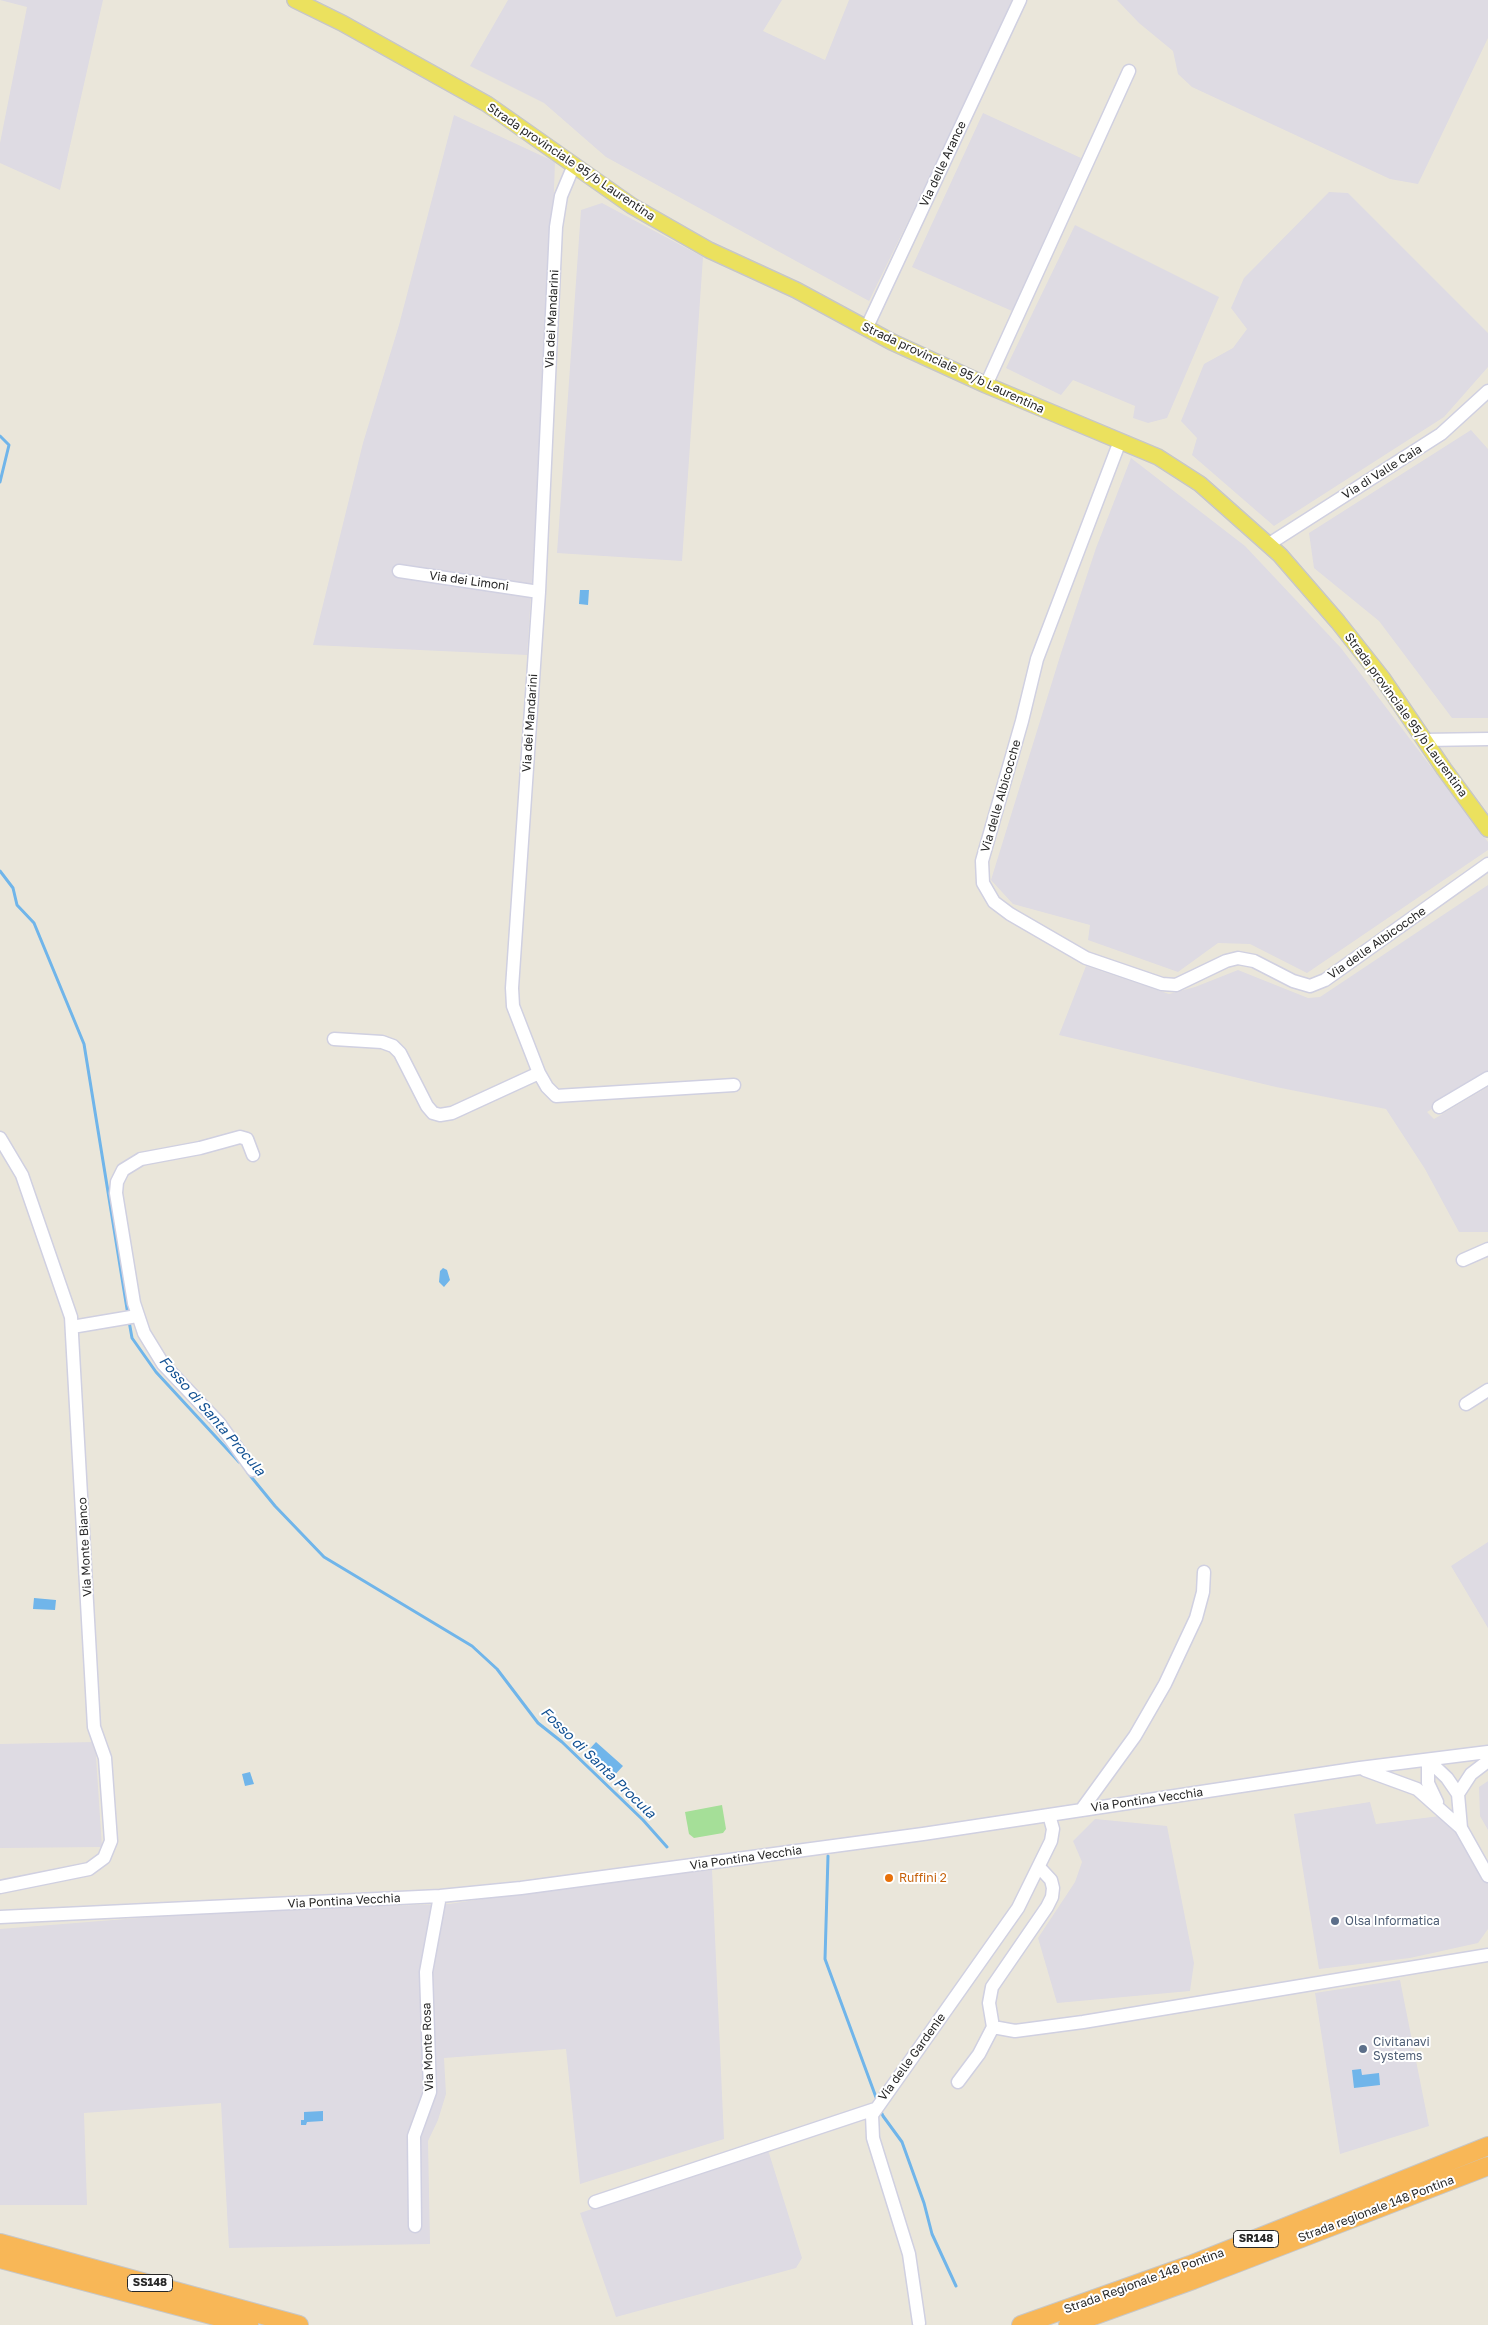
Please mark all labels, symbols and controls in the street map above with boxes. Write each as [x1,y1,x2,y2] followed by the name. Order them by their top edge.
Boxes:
[484,100,658,224] street label: Strada provinciale 95/b Laurentina
[917,119,969,209] street label: Via delle Arance
[542,269,562,369] street label: Via dei Mandarini
[860,319,1046,417] street label: Strada provinciale 95/b Laurentina
[1340,442,1424,502] street label: Via di Valle Caia
[428,568,510,594] street label: Via dei Limoni
[1342,630,1470,800] street label: Strada provinciale 95/b Laurentina
[519,673,541,773] street label: Via dei Mandarini
[978,738,1024,854] street label: Via delle Albicocche
[1325,904,1429,982] street label: Via delle Albicocche
[155,1353,269,1479] water label: Fosso di Santa Procula
[75,1497,95,1597] street label: Via Monte Bianco
[537,1704,659,1822] water label: Fosso di Santa Procula
[1090,1785,1204,1815] street label: Via Pontina Vecchia
[689,1843,803,1873] street label: Via Pontina Vecchia
[899,1871,947,1885] place label: Ruffini 2
[883,1872,895,1884] marker: Ruffini 2
[287,1891,401,1911] street label: Via Pontina Vecchia
[1345,1914,1440,1928] place label: Olsa Informatica
[1329,1915,1341,1927] marker: Olsa Informatica
[419,2002,437,2092] street label: Via Monte Rosa
[875,2010,949,2104] street label: Via delle Gardenie
[1373,2035,1430,2063] place label: Civitanavi Systems
[1357,2043,1369,2055] marker: Civitanavi Systems
[1296,2173,1456,2245] street label: Strada regionale 148 Pontina
[1234,2230,1278,2248] road number: SR148
[1062,2245,1226,2317] street label: Strada Regionale 148 Pontina
[128,2274,172,2292] road number: SS148

